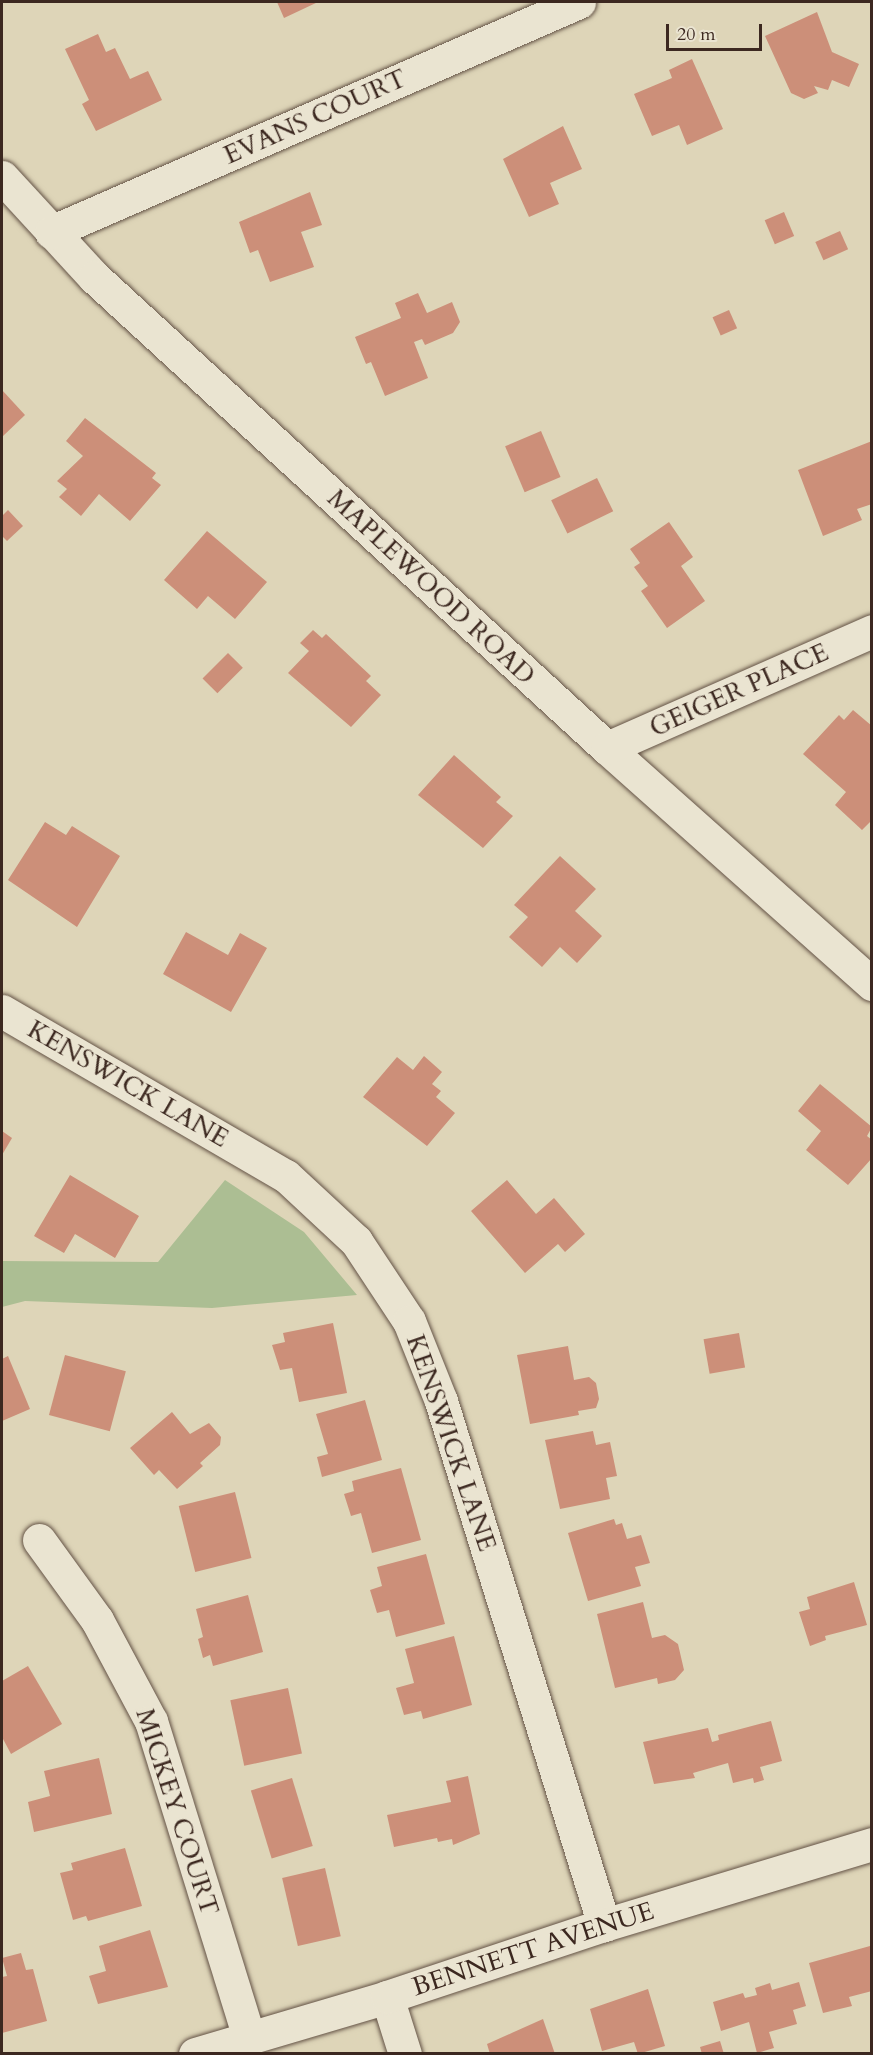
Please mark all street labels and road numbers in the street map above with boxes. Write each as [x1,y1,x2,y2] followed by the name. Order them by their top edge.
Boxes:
[219,63,411,171] street label: EVANS COURT
[321,483,541,691] street label: MAPLEWOOD ROAD
[645,637,833,743] street label: GEIGER PLACE
[22,1014,234,1154] street label: KENSWICK LANE
[399,1331,503,1555] street label: KENSWICK LANE
[129,1705,225,1919] street label: MICKEY COURT
[408,1895,658,2003] street label: BENNETT AVENUE

